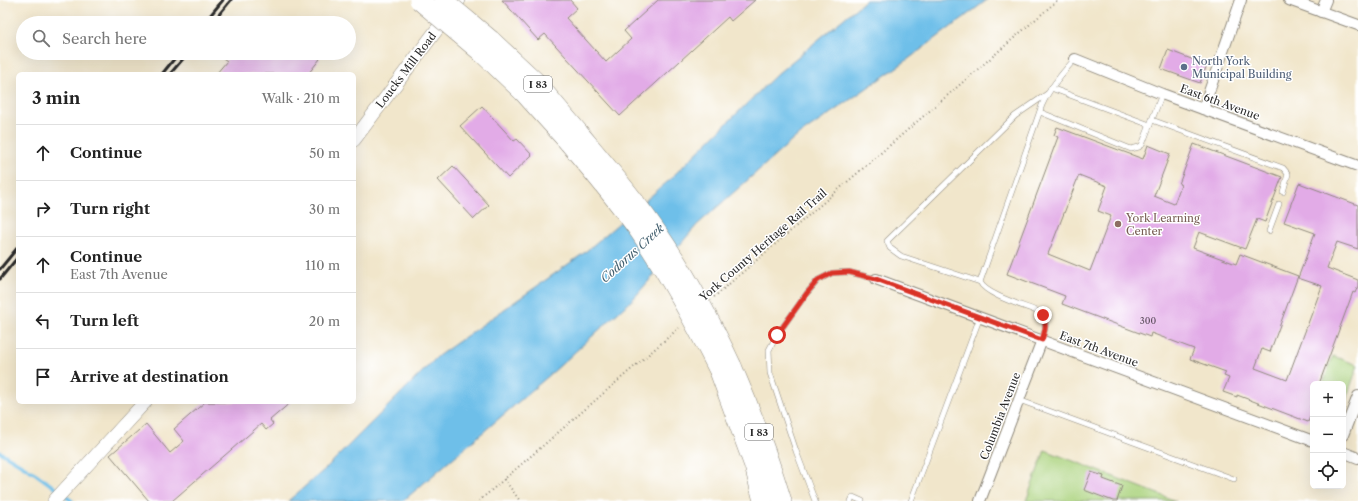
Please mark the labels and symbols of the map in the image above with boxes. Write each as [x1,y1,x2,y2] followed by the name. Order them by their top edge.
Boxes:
[373,29,439,111] street label: Loucks Mill Road
[1192,54,1292,81] place label: North York Municipal Building
[1179,62,1189,72] marker: North York Municipal Building
[524,76,552,92] road number: I 83
[1178,81,1262,123] street label: East 6th Avenue
[696,185,830,305] street label: York County Heritage Rail Trail
[1125,211,1200,238] place label: York Learning Center
[1113,219,1123,229] marker: York Learning Center
[597,220,668,286] water label: Codorus Creek
[1034,306,1052,324] route end
[1140,315,1156,326] house number: 300
[768,326,786,344] route start
[1058,328,1140,370] street label: East 7th Avenue
[977,370,1023,462] street label: Columbia Avenue
[745,424,773,440] road number: I 83

